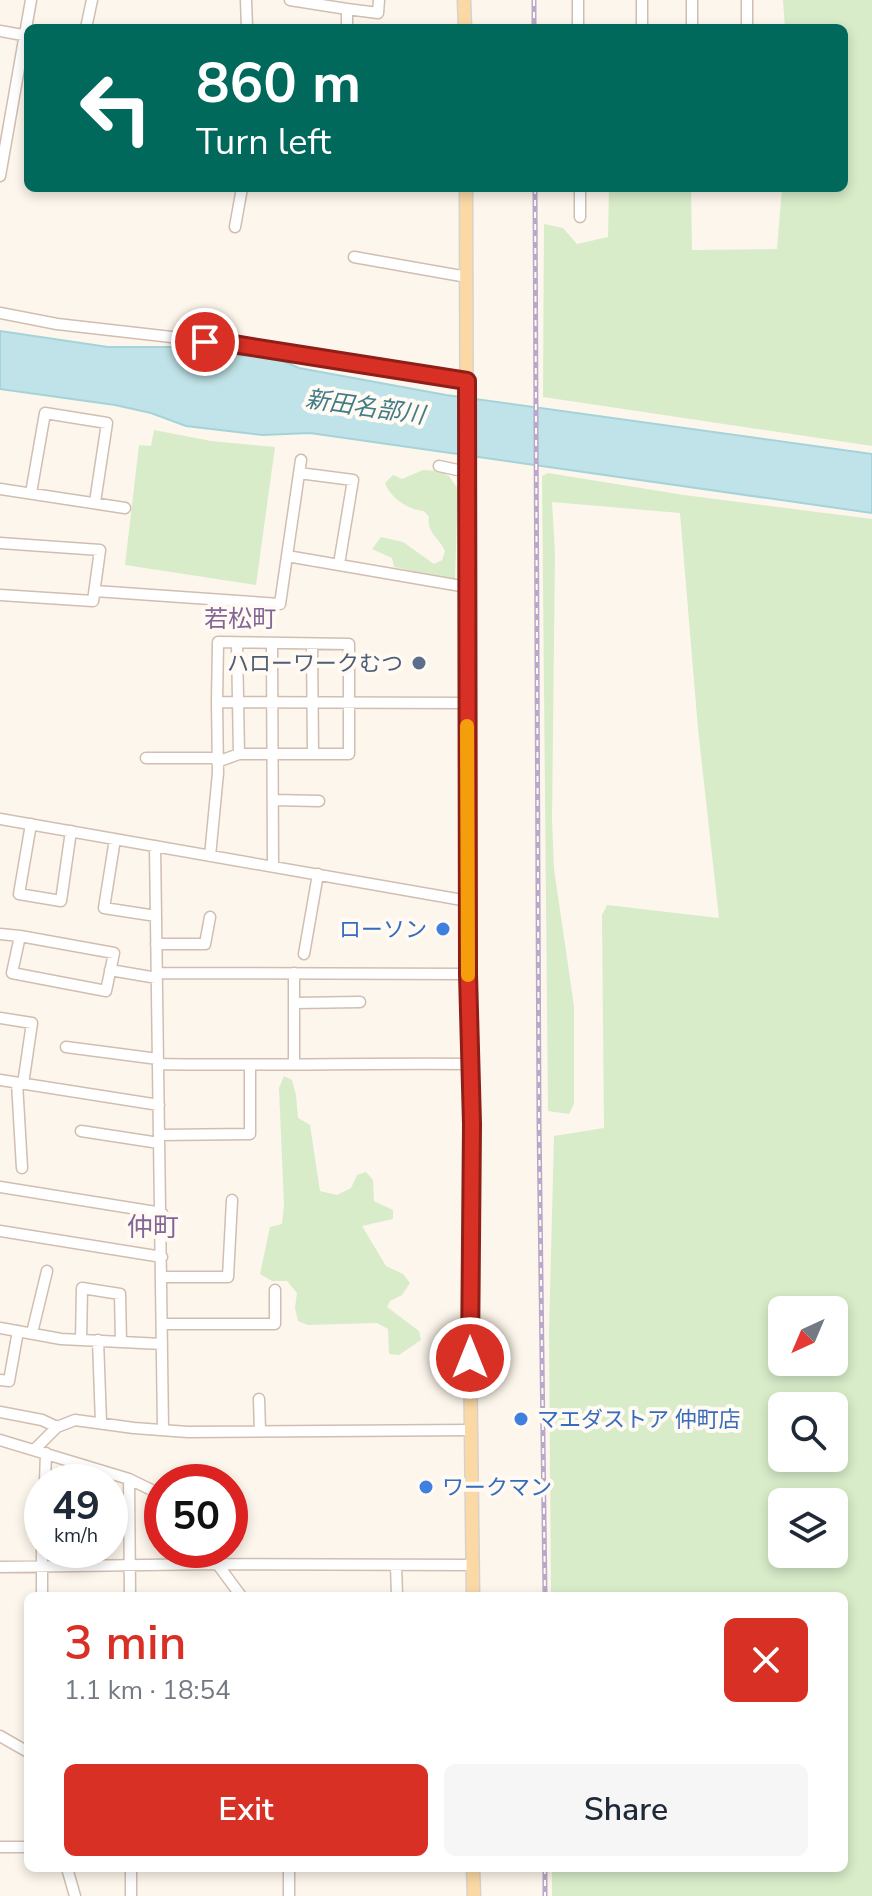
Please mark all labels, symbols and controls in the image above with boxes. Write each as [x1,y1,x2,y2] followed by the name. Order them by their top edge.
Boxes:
[196,45,361,122] text: 860 m
[64,56,168,160] icon: left
[196,118,331,167] text: Turn left
[171,308,239,376] pin
[183,320,227,364] icon: arrive
[303,383,430,432] water label: 新田名部川
[204,603,276,635] district label: 若松町
[227,649,403,679] place label: ハローワークむつ
[410,654,428,672] marker: ハローワークむつ
[339,915,427,945] place label: ローソン
[434,920,452,938] marker: ローソン
[127,1210,179,1245] district label: 仲町
[768,1296,848,1376] north arrow
[768,1296,848,1568] map controls
[428,1316,512,1400] position arrow
[768,1392,848,1472] button: search
[537,1405,741,1435] place label: マエダストア 仲町店
[512,1410,530,1428] marker: マエダストア 仲町店
[144,1464,248,1568] speed limit sign: 50
[442,1473,552,1503] place label: ワークマン
[417,1478,435,1496] marker: ワークマン
[52,1479,100,1533] text: 49
[768,1488,848,1568] button: layers
[54,1522,98,1549] text: km/h
[64,1610,186,1676] text: 3 min
[724,1618,808,1702] button: close
[64,1673,231,1708] text: 1.1 km · 18:54
[64,1764,428,1856] button: Exit
[444,1764,808,1856] button: Share

